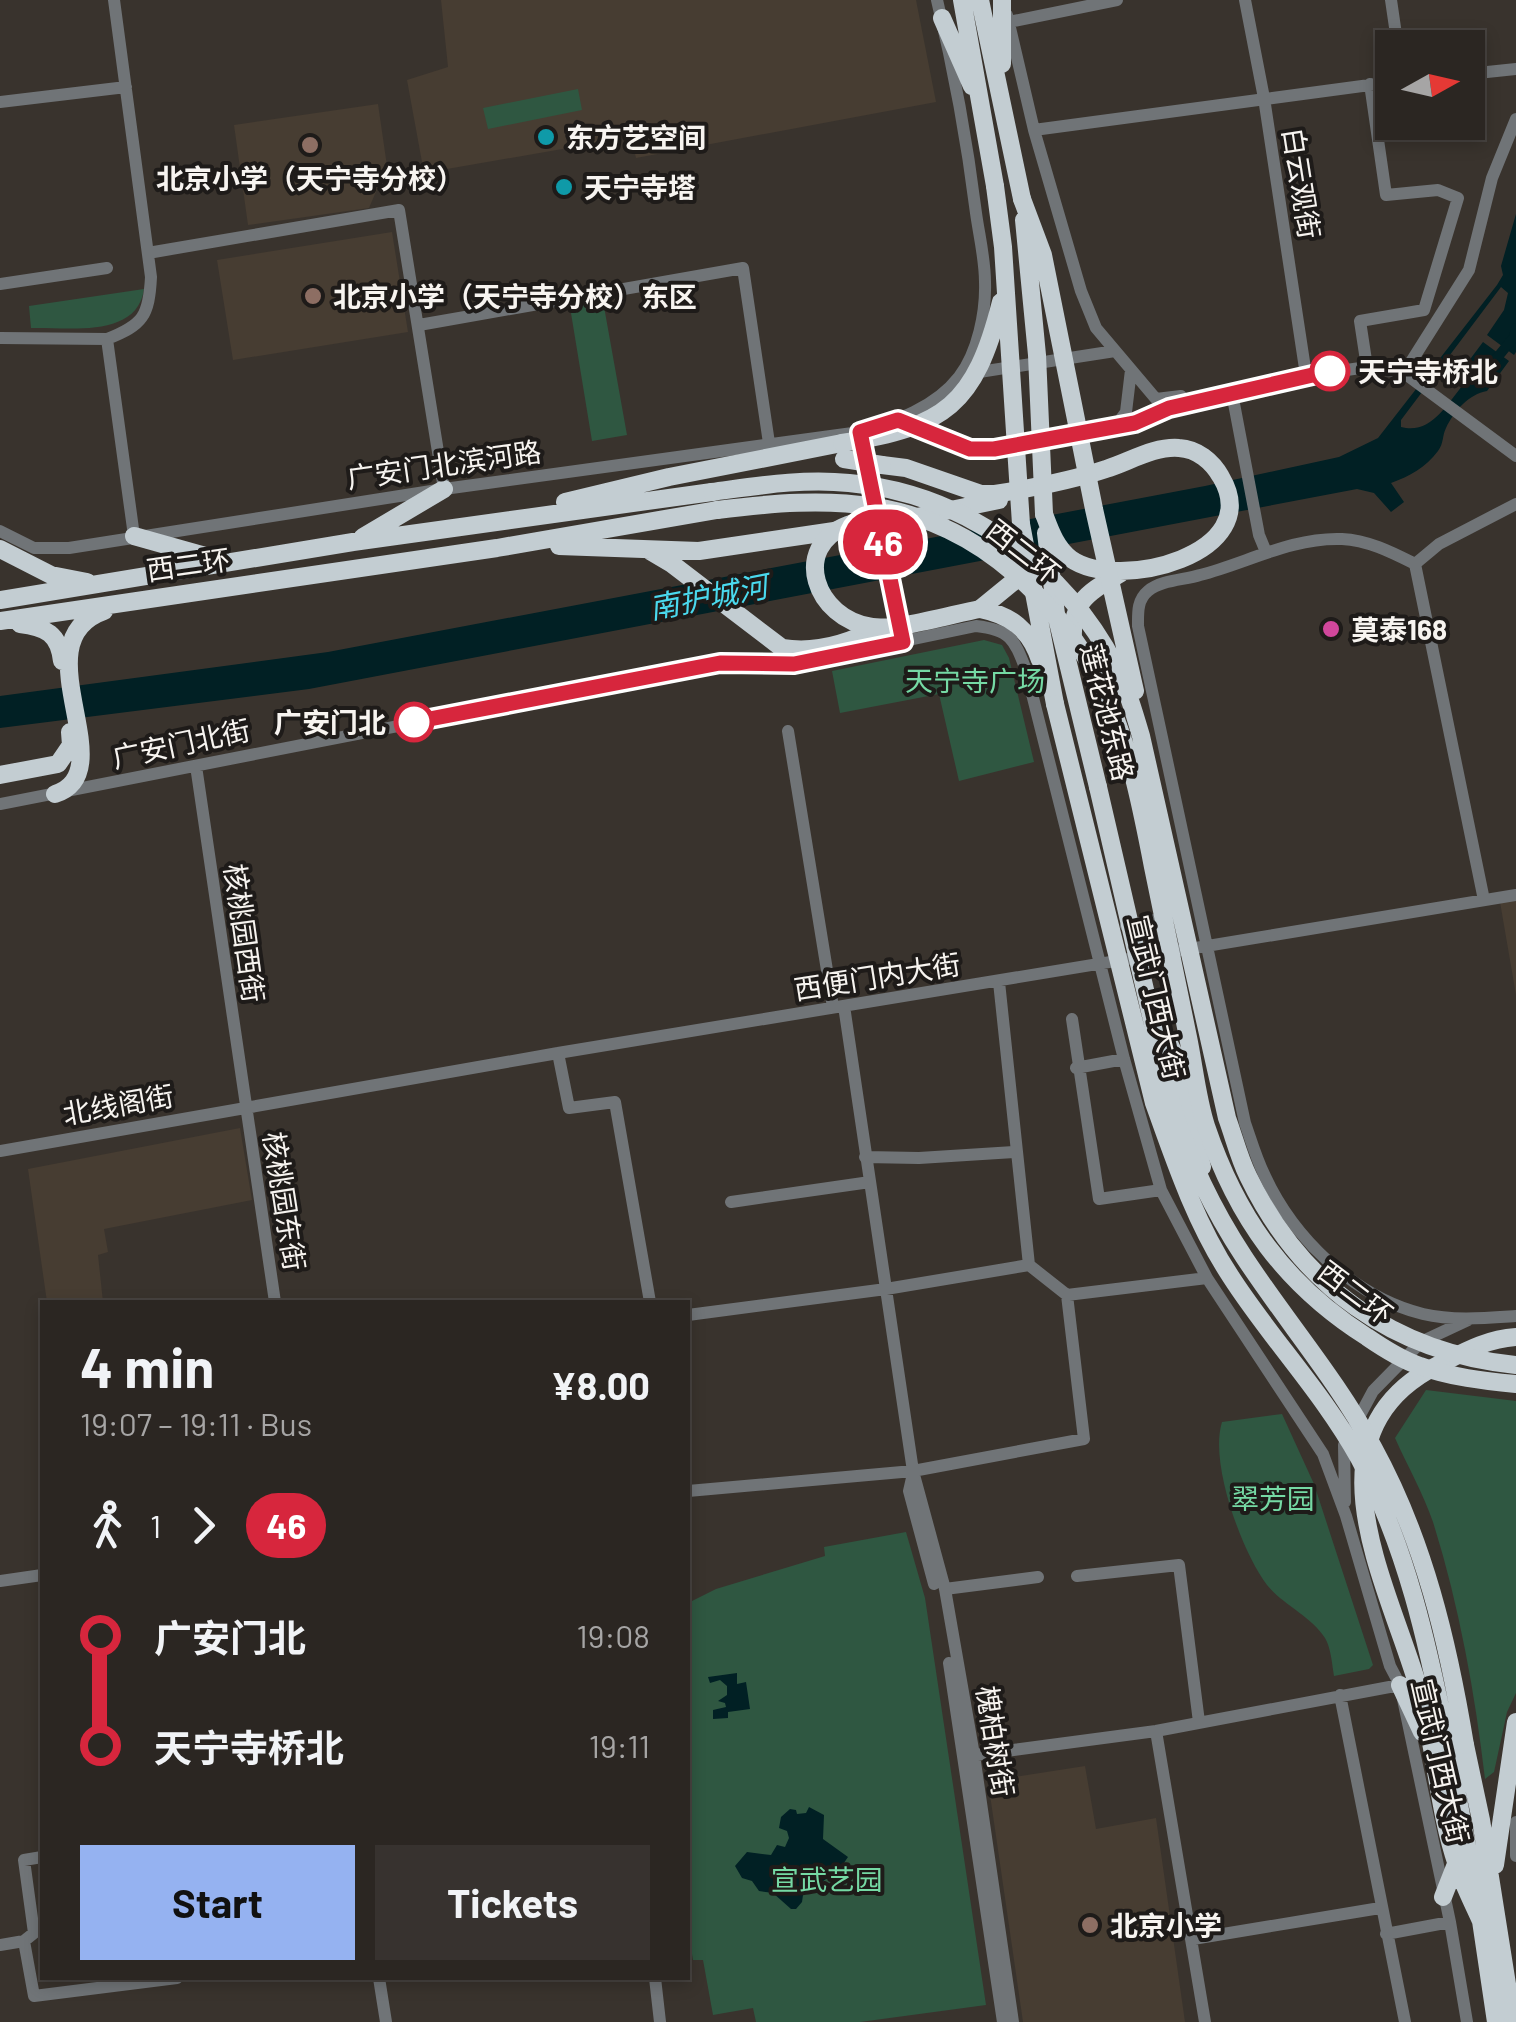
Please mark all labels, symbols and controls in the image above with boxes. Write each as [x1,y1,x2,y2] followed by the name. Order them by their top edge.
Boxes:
[1375,30,1485,140] north arrow
[1375,30,1485,140] map controls
[566,120,706,154] place label: 东方艺空间
[1276,125,1328,241] street label: 白云观街
[535,126,557,148] marker: 东方艺空间
[299,134,321,156] marker: 北京小学（天宁寺分校）
[156,161,464,195] place label: 北京小学（天宁寺分校）
[584,170,696,204] place label: 天宁寺塔
[553,176,575,198] marker: 天宁寺塔
[333,279,697,313] place label: 北京小学（天宁寺分校）东区
[302,285,324,307] marker: 北京小学（天宁寺分校）东区
[1311,352,1349,390] marker: 天宁寺桥北
[1358,354,1498,388] place label: 天宁寺桥北
[345,434,543,494] street label: 广安门北滨河路
[838,510,928,574] line badge: 46
[980,512,1068,590] street label: 西二环
[863,521,903,563] text: 46
[144,541,232,587] street label: 西二环
[646,566,775,625] water label: 南护城河
[1351,612,1447,646] place label: 莫泰168
[1320,618,1342,640] marker: 莫泰168
[1075,640,1141,784] street label: 莲花池东路
[905,663,1045,697] park label: 天宁寺广场
[395,703,433,741] marker: 广安门北
[274,705,386,739] place label: 广安门北
[109,712,253,774] street label: 广安门北街
[218,861,272,1005] street label: 核桃园西街
[1122,911,1192,1083] street label: 宣武门西大街
[791,946,963,1006] street label: 西便门内大街
[60,1078,176,1130] street label: 北线阁街
[257,1129,313,1273] street label: 核桃园东街
[1312,1253,1400,1331] street label: 西二环
[80,1333,214,1399] text: 4 min
[551,1362,650,1408] text: ¥8.00
[80,1404,312,1442] text: 19:07 – 19:11 · Bus
[1231,1481,1315,1515] park label: 翠芳园
[80,1498,135,1553] icon: walk
[176,1498,231,1553] icon: forward
[266,1504,306,1546] text: 46
[150,1506,161,1544] text: 1
[154,1614,306,1660] text: 广安门北
[577,1616,650,1654] text: 19:08
[1406,1675,1476,1847] street label: 宣武门西大街
[970,1683,1022,1799] street label: 槐柏树街
[154,1724,344,1770] text: 天宁寺桥北
[589,1726,650,1764] text: 19:11
[80,1845,355,1960] button: Start
[375,1845,650,1960] button: Tickets
[771,1862,883,1896] park label: 宣武艺园
[1110,1908,1222,1942] place label: 北京小学
[1079,1914,1101,1936] marker: 北京小学

